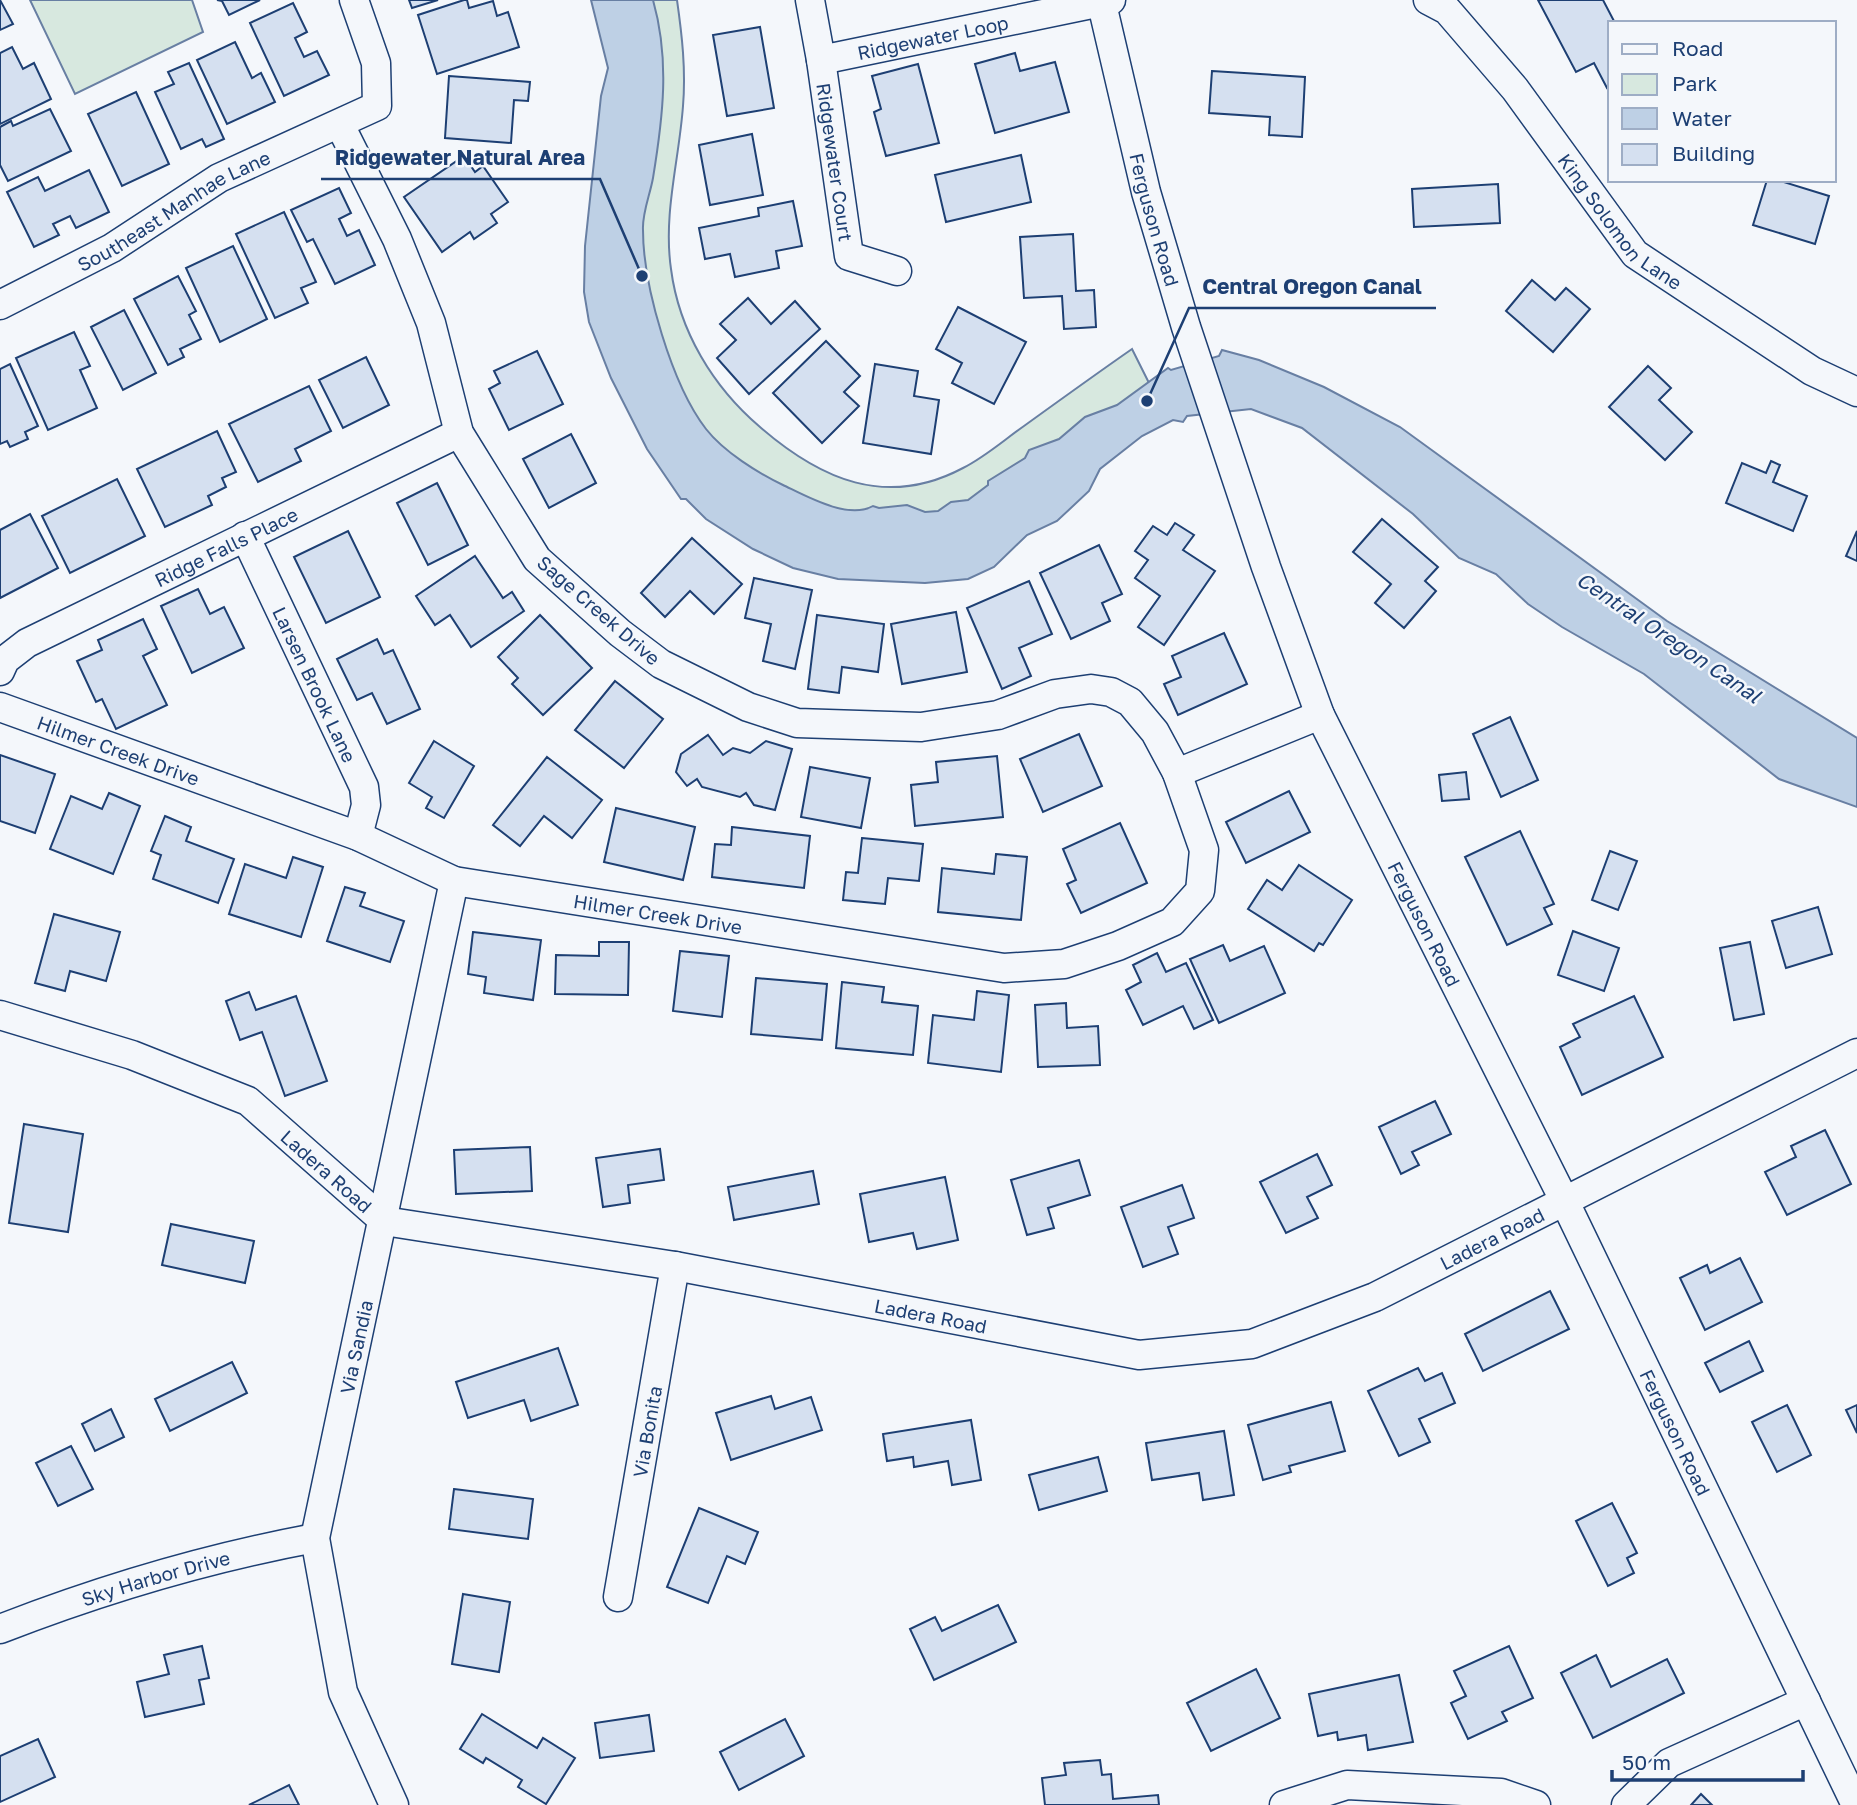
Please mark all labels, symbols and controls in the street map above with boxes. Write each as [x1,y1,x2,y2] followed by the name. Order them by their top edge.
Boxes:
[855,10,1010,64] street label: Ridgewater Loop
[1608,21,1836,182] legend
[1672,35,1723,61] text: Road
[1672,70,1718,96] text: Park
[813,81,858,243] street label: Ridgewater Court
[1672,105,1732,131] text: Water
[321,137,600,179] callout: Ridgewater Natural Area
[1672,140,1755,166] text: Building
[335,144,585,170] text: Ridgewater Natural Area
[73,145,273,275] street label: Southeast Manhae Lane
[1554,149,1687,294] street label: King Solomon Lane
[1126,151,1185,289] street label: Ferguson Road
[1189,266,1436,308] callout: Central Oregon Canal
[1202,273,1422,299] text: Central Oregon Canal
[150,502,301,591] street label: Ridge Falls Place
[533,550,665,670] street label: Sage Creek Drive
[1572,566,1767,709] water label: Central Oregon Canal
[269,603,362,766] street label: Larsen Brook Lane
[34,710,203,789] street label: Hilmer Creek Drive
[1384,857,1466,990] street label: Ferguson Road
[572,889,744,938] street label: Hilmer Creek Drive
[277,1124,377,1217] street label: Ladera Road
[1436,1202,1548,1274] street label: Ladera Road
[873,1293,989,1337] street label: Ladera Road
[334,1298,377,1396] street label: Via Sandia
[1636,1365,1716,1499] street label: Ferguson Road
[627,1384,666,1479] street label: Via Bonita
[78,1545,232,1610] street label: Sky Harbor Drive
[1612,1738,1803,1782] scale bar
[1622,1749,1671,1775] text: 50 m

